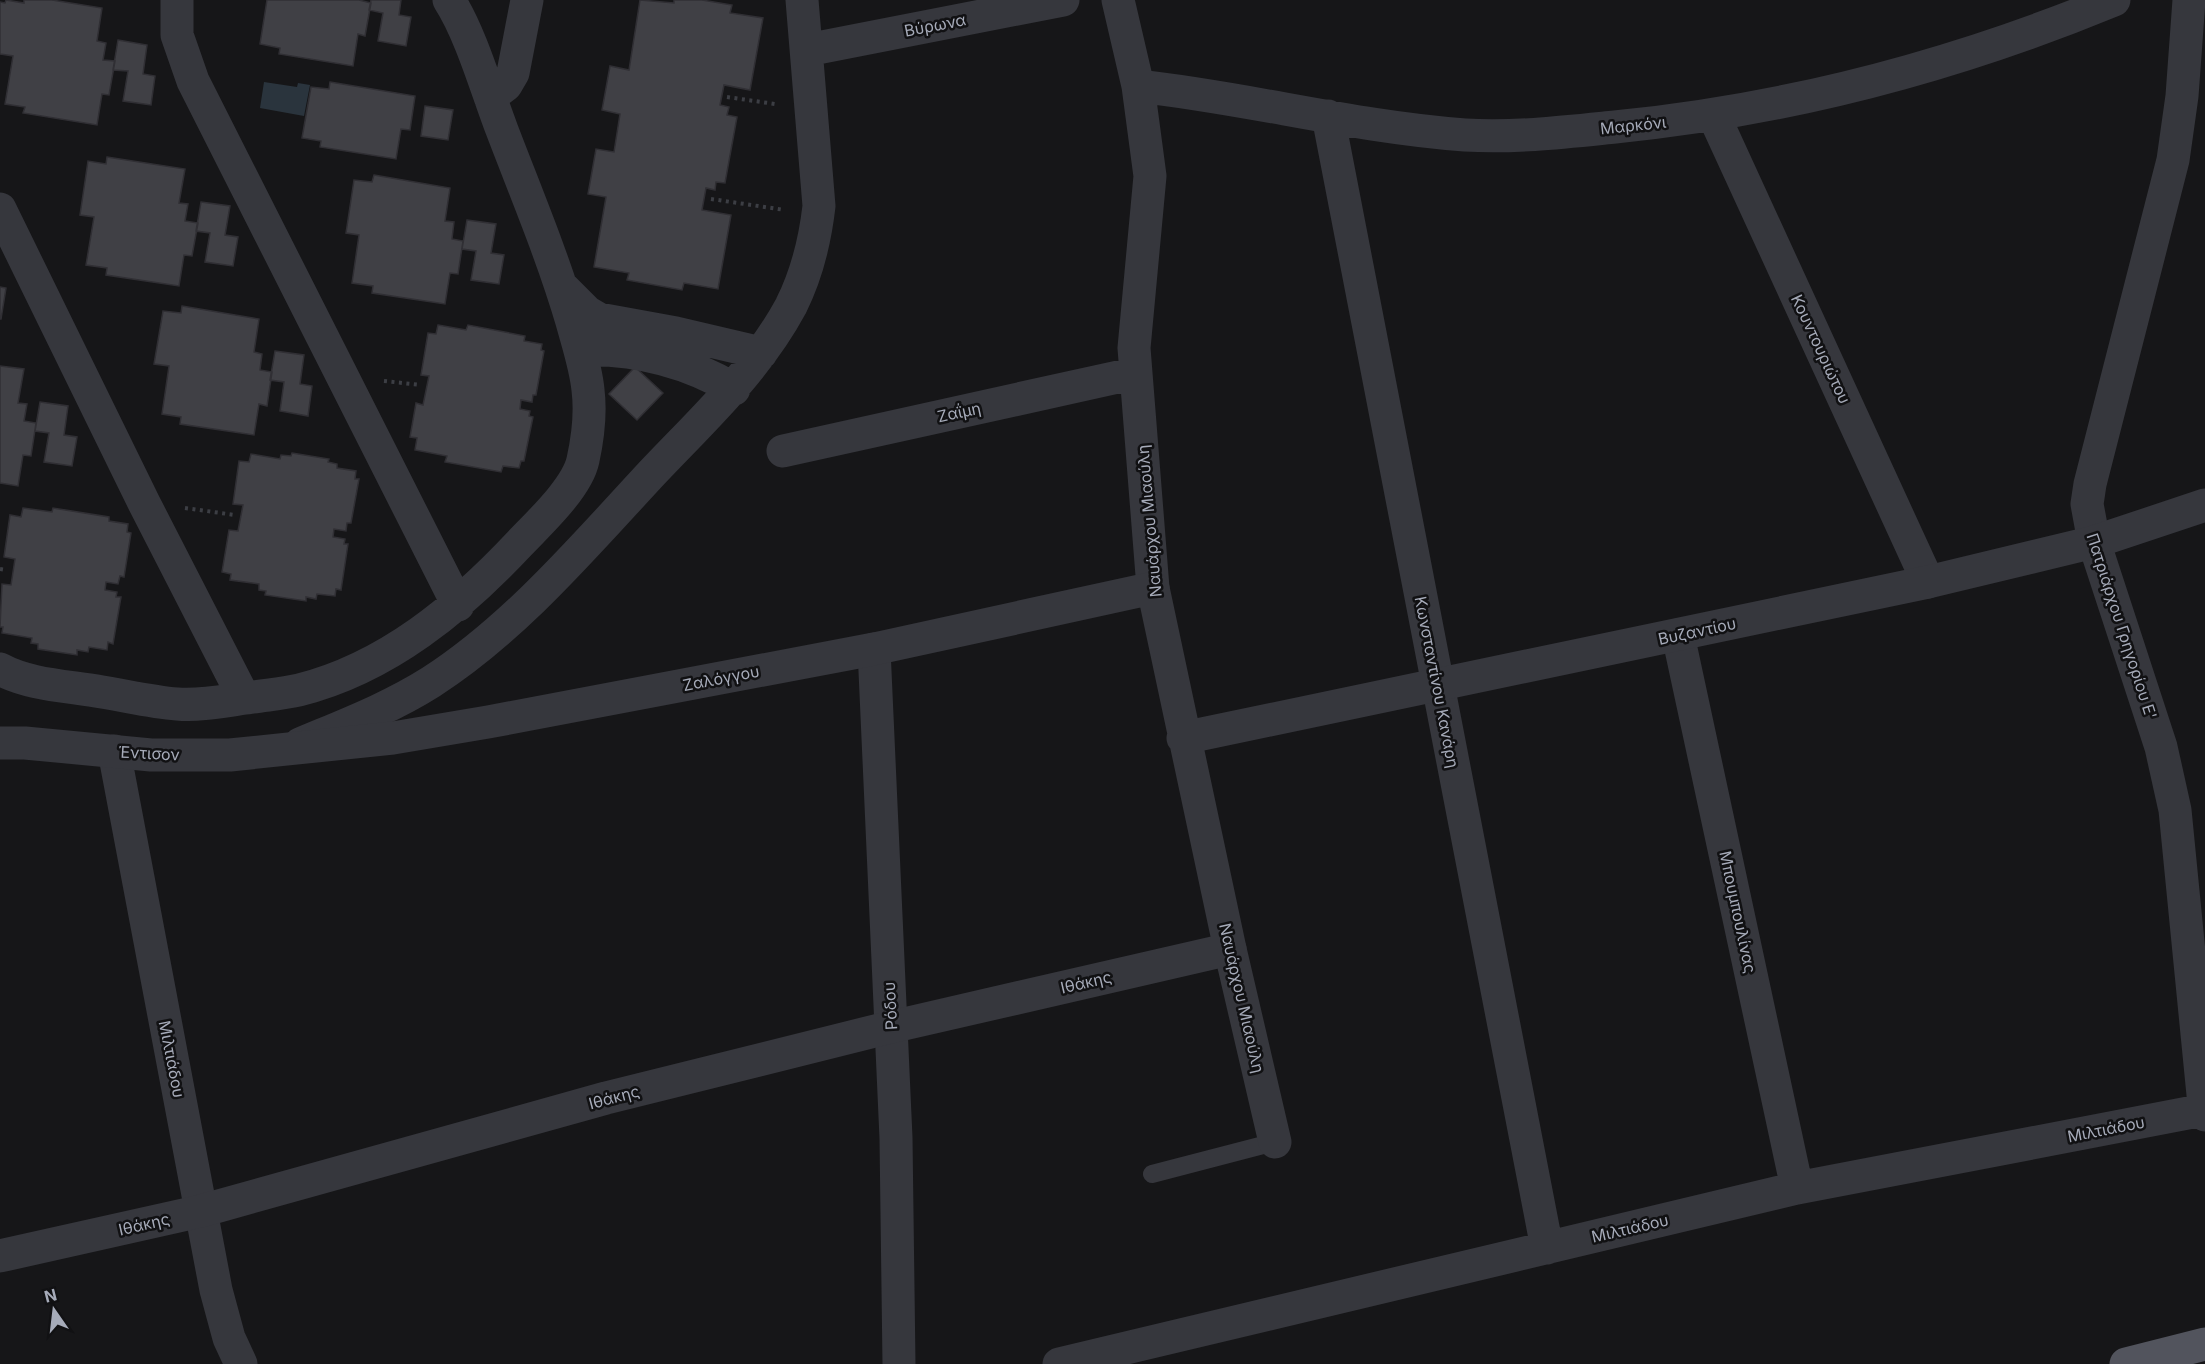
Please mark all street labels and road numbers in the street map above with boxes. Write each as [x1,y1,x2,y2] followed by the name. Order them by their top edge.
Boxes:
[903,9,967,41] street label: Βύρωνα
[1599,112,1668,138] street label: Μαρκόνι
[1787,291,1855,407] street label: Κουντουριώτου
[935,398,983,426] street label: Ζαΐμη
[1132,444,1166,598] street label: Ναυάρχου Μιαούλη
[2082,530,2162,722] street label: Πατριάρχου Γρηγορίου Ε'
[1411,594,1463,770] street label: Κωνσταντίνου Κανάρη
[1656,613,1738,649] street label: Βυζαντίου
[681,661,761,695] street label: Ζαλόγγου
[118,741,180,765] street label: Έντισον
[1715,849,1761,975] street label: Μπουμπουλίνας
[1215,921,1269,1075] street label: Ναυάρχου Μιαούλη
[1058,966,1114,998] street label: Ιθάκης
[879,981,901,1031] street label: Ρόδου
[155,1019,189,1099] street label: Μιλτιάδου
[586,1081,642,1113] street label: Ιθάκης
[2066,1112,2146,1146] street label: Μιλτιάδου
[116,1208,172,1240] street label: Ιθάκης
[1590,1209,1670,1247] street label: Μιλτιάδου

